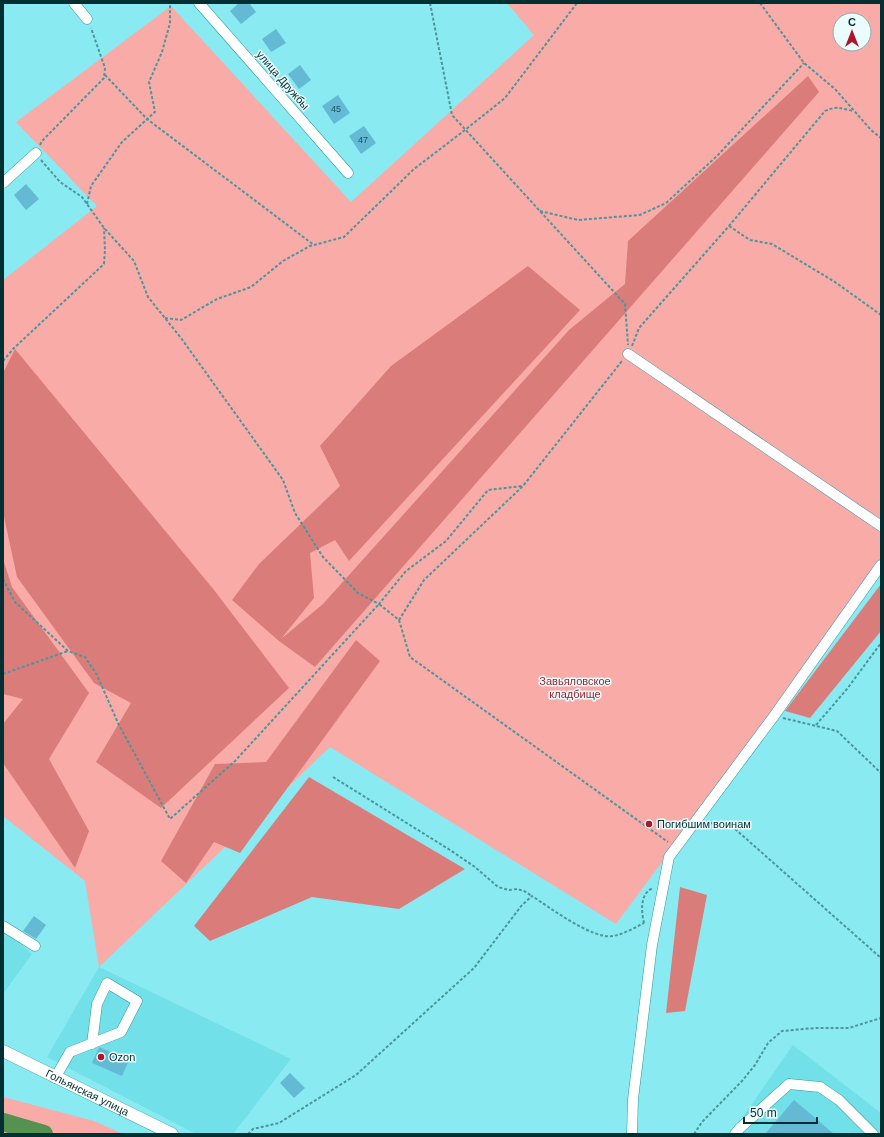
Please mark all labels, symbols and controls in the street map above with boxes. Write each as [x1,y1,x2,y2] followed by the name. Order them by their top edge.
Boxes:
[832,12,872,52] north arrow
[848,16,856,28] text: С
[254,48,312,112] street label: улица Дружбы
[331,104,341,114] house number: 45
[358,135,368,145] house number: 47
[539,675,611,700] park label: Завьяловское кладбище
[657,818,751,830] place label: Погибшим воинам
[644,819,654,829] marker: Погибшим воинам
[109,1051,135,1063] place label: Ozon
[96,1052,106,1062] marker: Ozon
[44,1067,132,1118] street label: Гольянская улица
[744,1099,817,1125] scale bar
[750,1106,777,1120] text: 50 m

